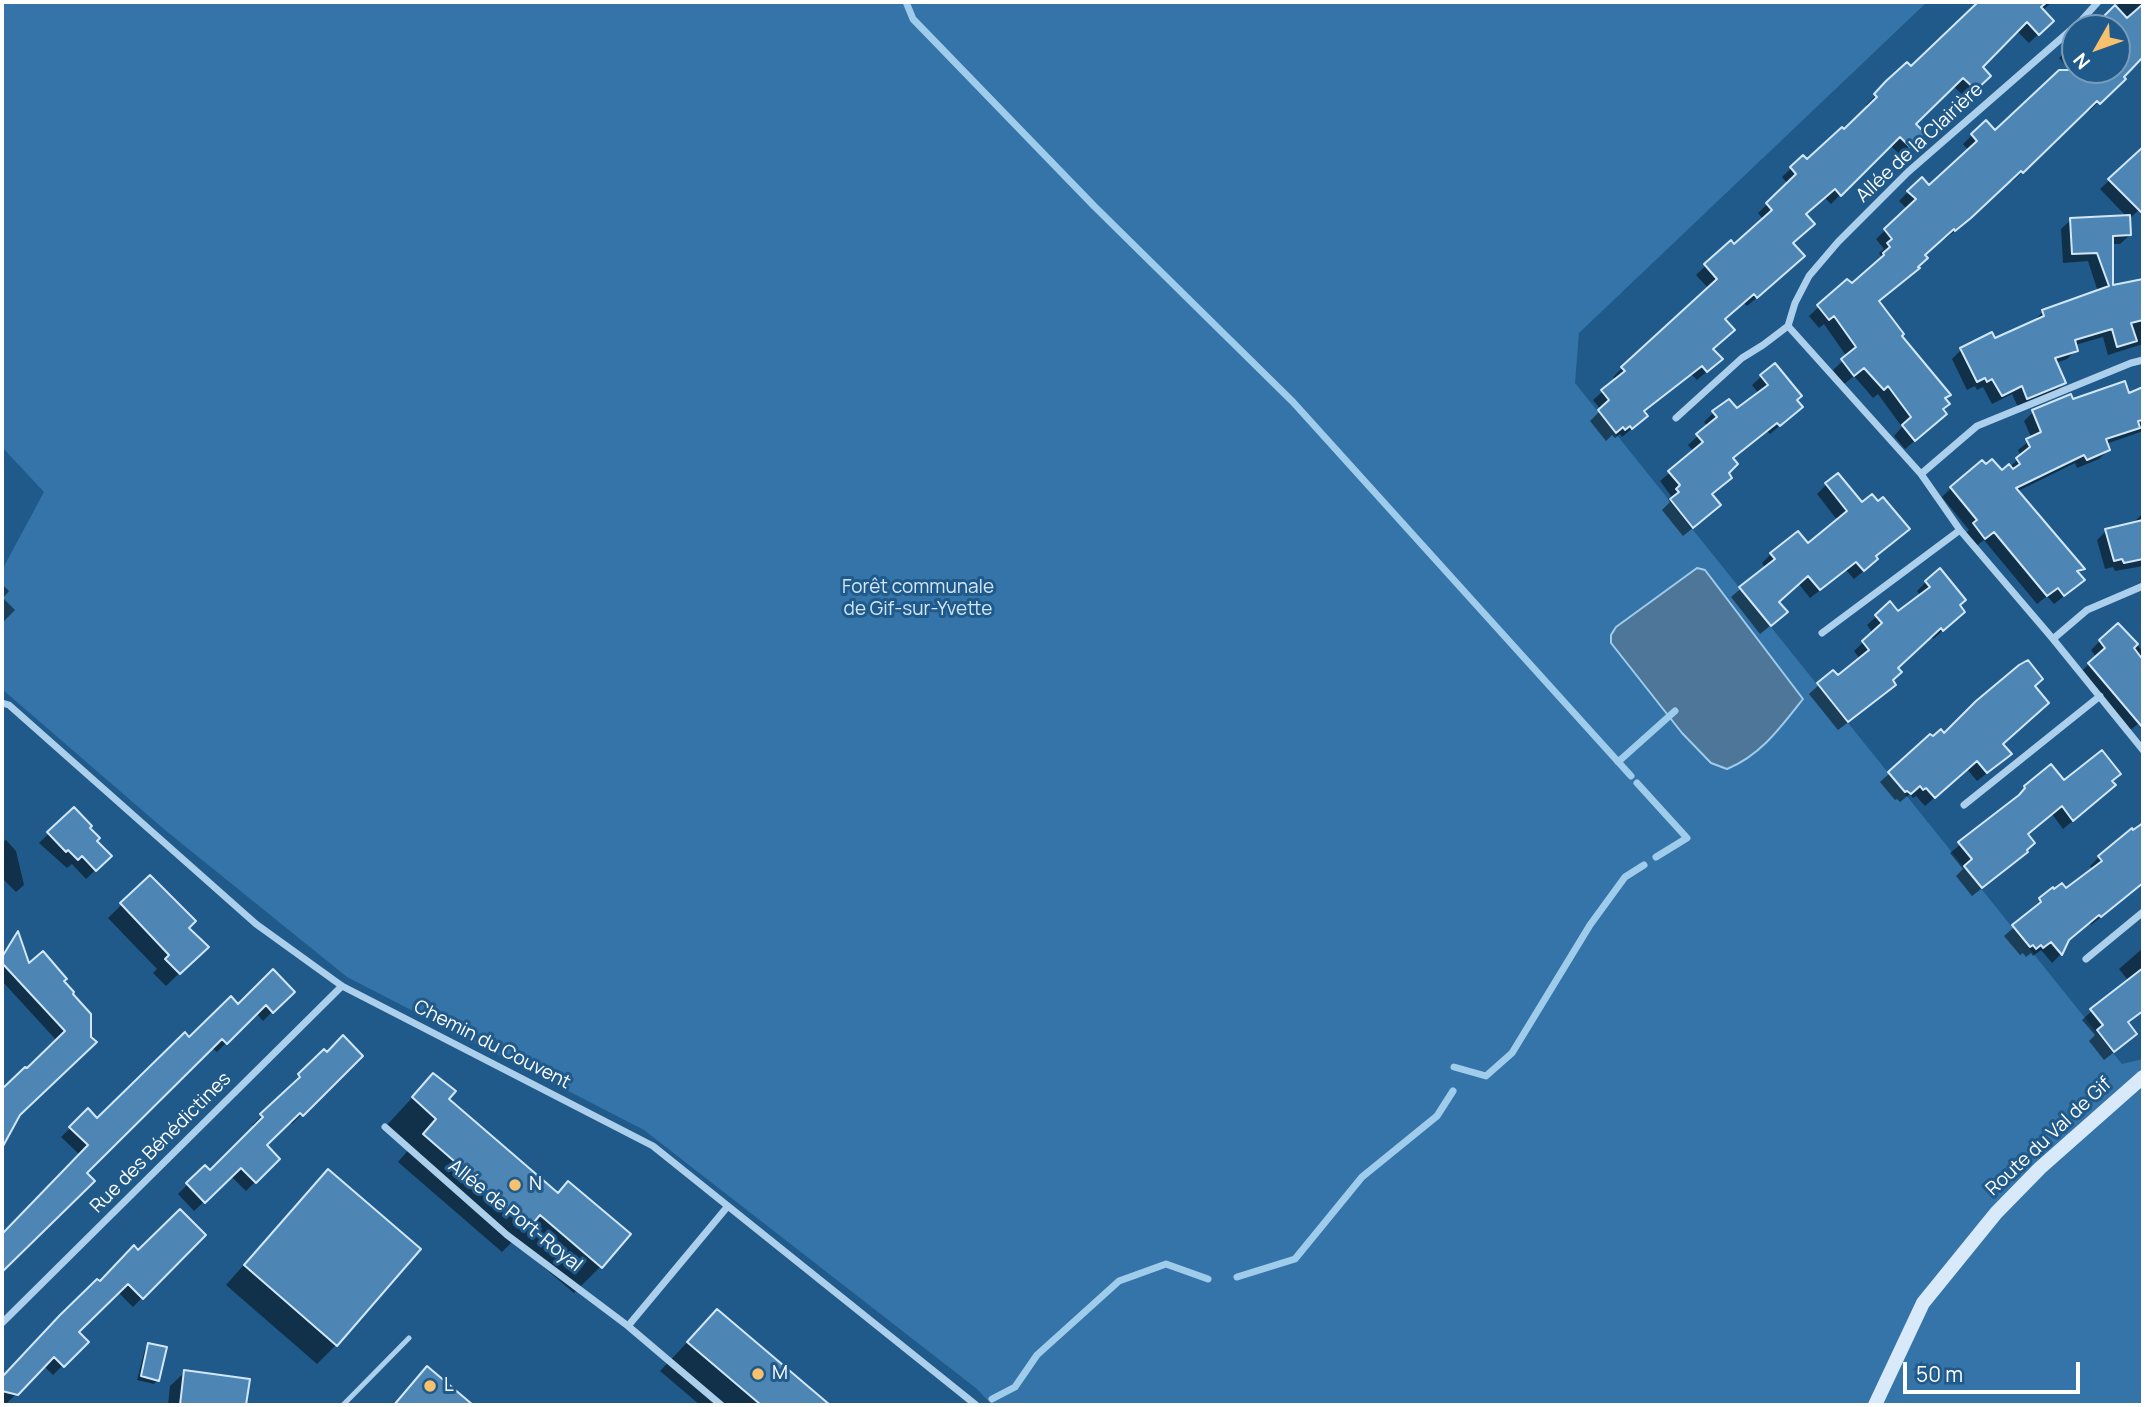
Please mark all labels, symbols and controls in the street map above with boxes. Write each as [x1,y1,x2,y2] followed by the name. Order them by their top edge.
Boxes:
[2061,14,2131,84] north arrow
[2067,48,2096,75] text: N
[1852,78,1988,208] street label: Allée de la Clairière
[842,577,994,621] park label: Forêt communale de Gif-sur-Yvette
[410,996,574,1094] street label: Chemin du Couvent
[86,1068,236,1218] street label: Rue des Bénédictines
[1982,1073,2116,1201] street label: Route du Val de Gif
[443,1155,587,1277] street label: Allée de Port-Royal
[529,1174,542,1196] place label: N
[507,1177,523,1193] marker: N
[1907,1348,2084,1392] scale bar
[1916,1360,1963,1388] text: 50 m
[772,1363,788,1385] place label: M
[750,1366,766,1382] marker: M
[444,1375,454,1397] place label: L
[422,1378,438,1394] marker: L

